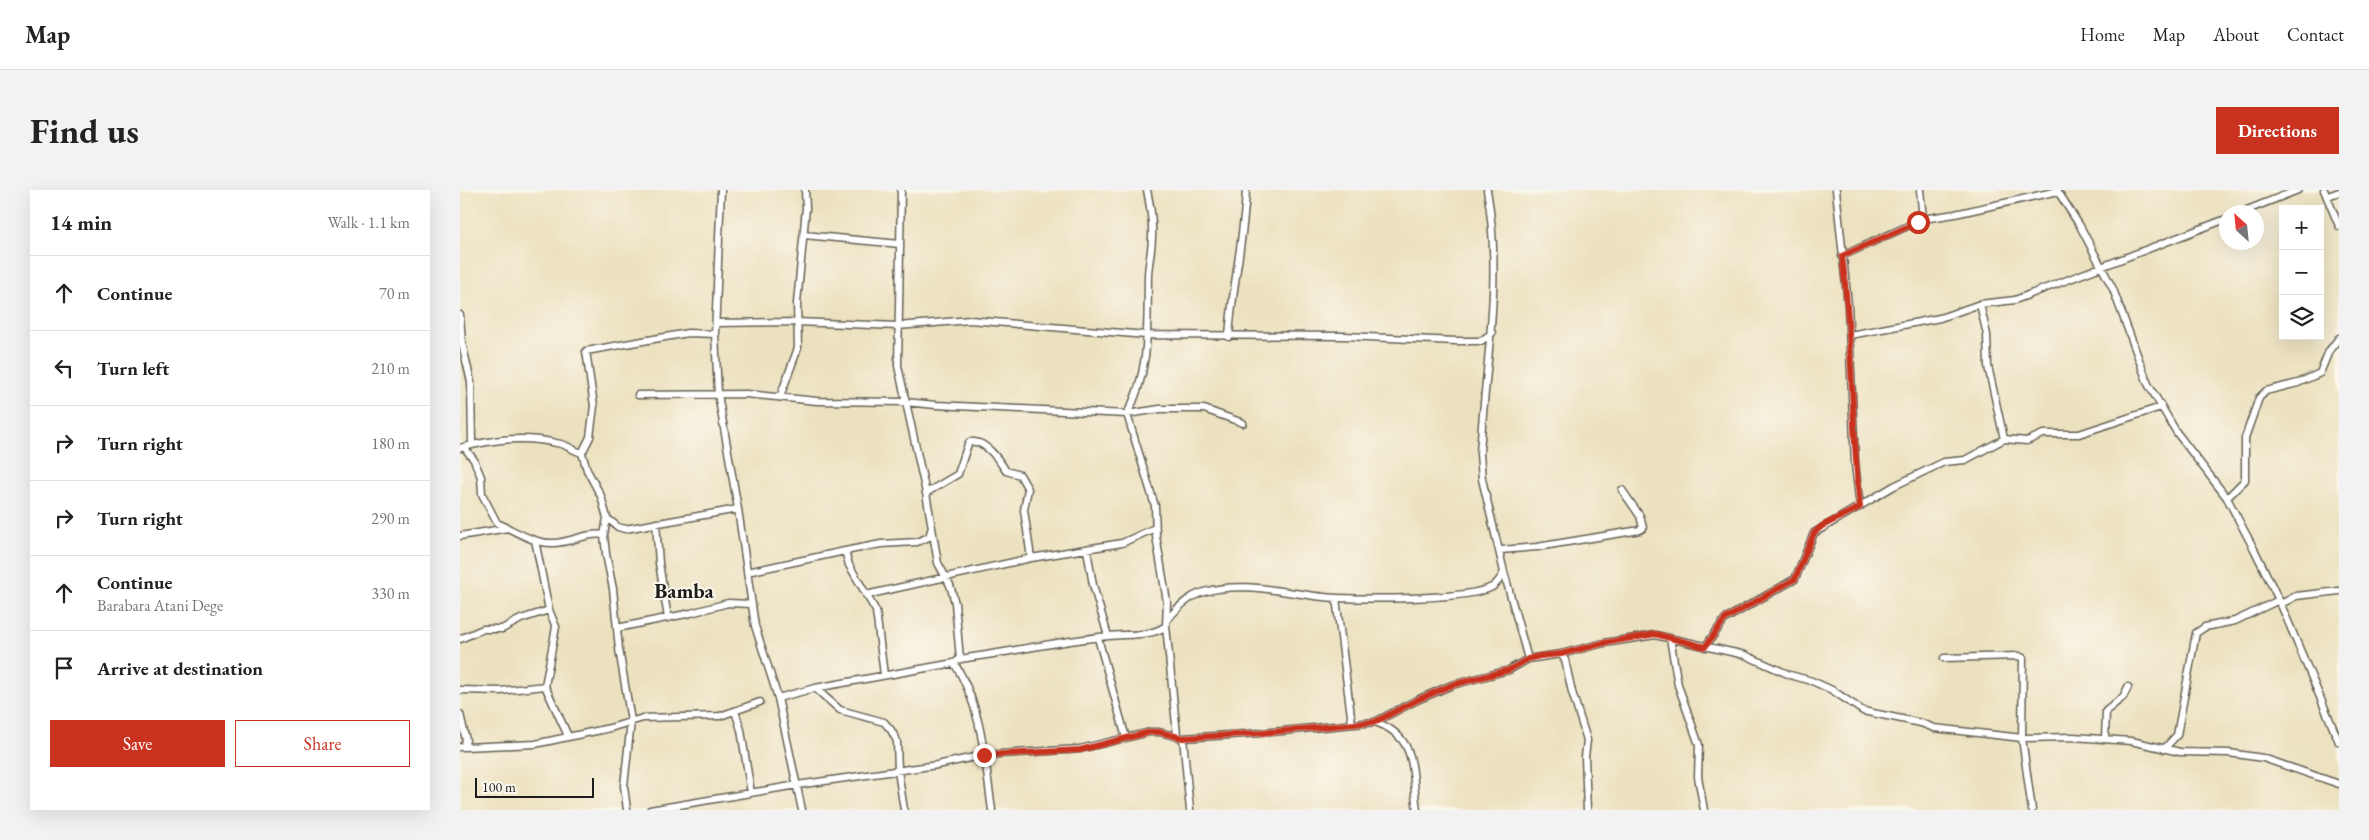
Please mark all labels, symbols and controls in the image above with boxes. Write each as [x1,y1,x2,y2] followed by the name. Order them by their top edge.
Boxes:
[25,19,70,50] text: Map
[2080,23,2125,46] text: Home
[2153,23,2185,46] text: Map
[2213,23,2259,46] text: About
[2287,23,2344,46] text: Contact
[2216,107,2339,154] button: Directions
[30,108,139,153] text: Find us
[2219,205,2264,250] north arrow
[2279,205,2324,340] map controls
[2279,205,2324,250] button: +
[50,209,112,236] text: 14 min
[1907,211,1930,234] route start
[327,212,410,233] text: Walk · 1.1 km
[2279,250,2324,295] button: −
[50,279,78,307] icon: ahead
[97,281,172,306] text: Continue
[379,283,410,304] text: 70 m
[2279,295,2324,340] button: layers
[50,354,78,382] icon: left
[97,356,169,381] text: Turn left
[371,358,410,379] text: 210 m
[50,429,78,457] icon: right
[97,431,183,456] text: Turn right
[371,433,410,454] text: 180 m
[50,504,78,532] icon: right
[97,506,183,531] text: Turn right
[371,508,410,529] text: 290 m
[97,570,172,595] text: Continue
[654,577,715,604] district label: Bamba
[50,579,78,607] icon: ahead
[371,583,410,604] text: 330 m
[97,595,223,616] text: Barabara Atani Dege
[50,654,78,682] icon: arrive
[97,656,263,681] text: Arrive at destination
[50,720,225,767] button: Save
[235,720,410,767] button: Share
[973,744,996,767] route end
[475,775,594,798] scale bar
[482,778,516,796] text: 100 m

